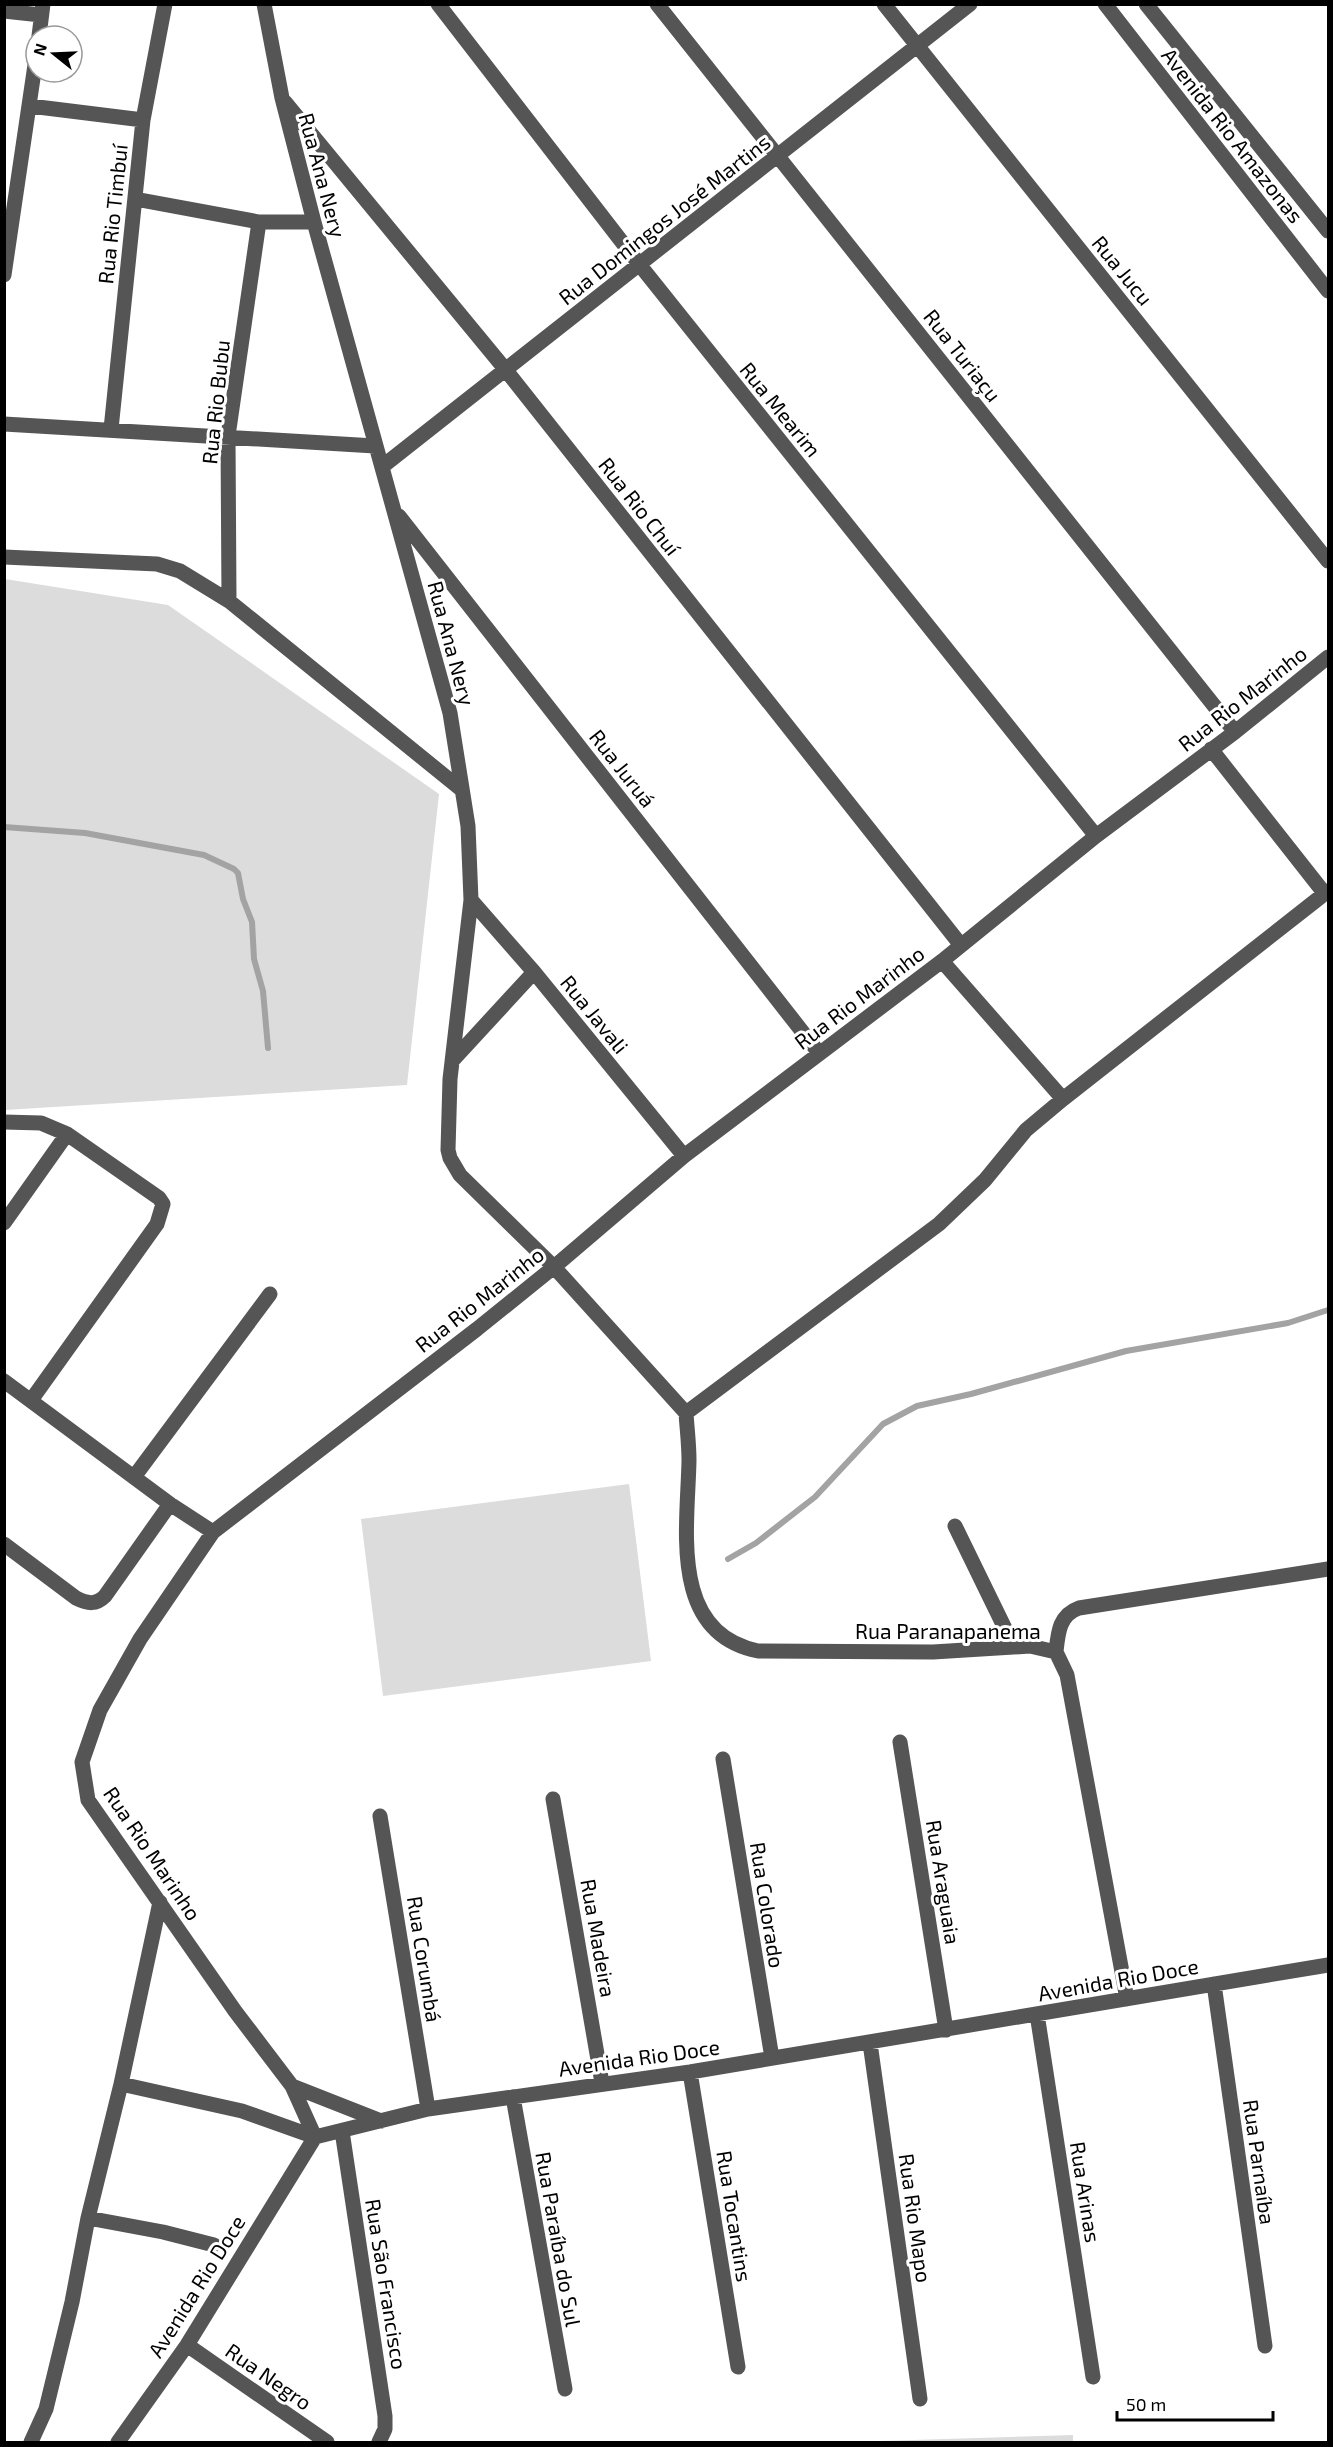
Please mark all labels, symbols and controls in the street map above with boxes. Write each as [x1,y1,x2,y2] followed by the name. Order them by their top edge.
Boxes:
[24,24,84,84] north arrow
[28,41,50,58] text: N
[1157,43,1309,227] street label: Avenida Rio Amazonas
[294,110,352,240] street label: Rua Ana Nery
[553,129,775,309] street label: Rua Domingos José Martins
[92,142,132,285] street label: Rua Rio Timbuí
[1087,230,1159,310] street label: Rua Jucu
[918,304,1007,407] street label: Rua Turiaçu
[196,339,234,465] street label: Rua Rio Bubu
[735,357,827,461] street label: Rua Mearim
[594,452,686,561] street label: Rua Rio Chuí
[423,578,481,708] street label: Rua Ana Nery
[1173,640,1311,756] street label: Rua Rio Marinho
[585,724,661,812] street label: Rua Juruá
[789,940,929,1054] street label: Rua Rio Marinho
[556,970,634,1058] street label: Rua Javali
[410,1241,548,1357] street label: Rua Rio Marinho
[855,1618,1041,1643] street label: Rua Paranapanema
[99,1781,207,1925] street label: Rua Rio Marinho
[922,1818,966,1946] street label: Rua Araguaia
[746,1840,790,1970] street label: Rua Colorado
[576,1877,622,1999] street label: Rua Madeira
[403,1894,447,2024] street label: Rua Corumbá
[1036,1953,1200,2005] street label: Avenida Rio Doce
[557,2033,721,2081] street label: Avenida Rio Doce
[1239,2098,1281,2226] street label: Rua Parnaíba
[1066,2140,1106,2244] street label: Rua Arinas
[712,2149,758,2283] street label: Rua Tocantins
[531,2150,587,2329] street label: Rua Paraíba do Sul
[895,2152,937,2284] street label: Rua Rio Mapo
[361,2197,413,2371] street label: Rua São Francisco
[142,2210,250,2362] street label: Avenida Rio Doce
[221,2337,317,2415] street label: Rua Negro
[1117,2384,1273,2422] scale bar
[1126,2393,1166,2415] text: 50 m

